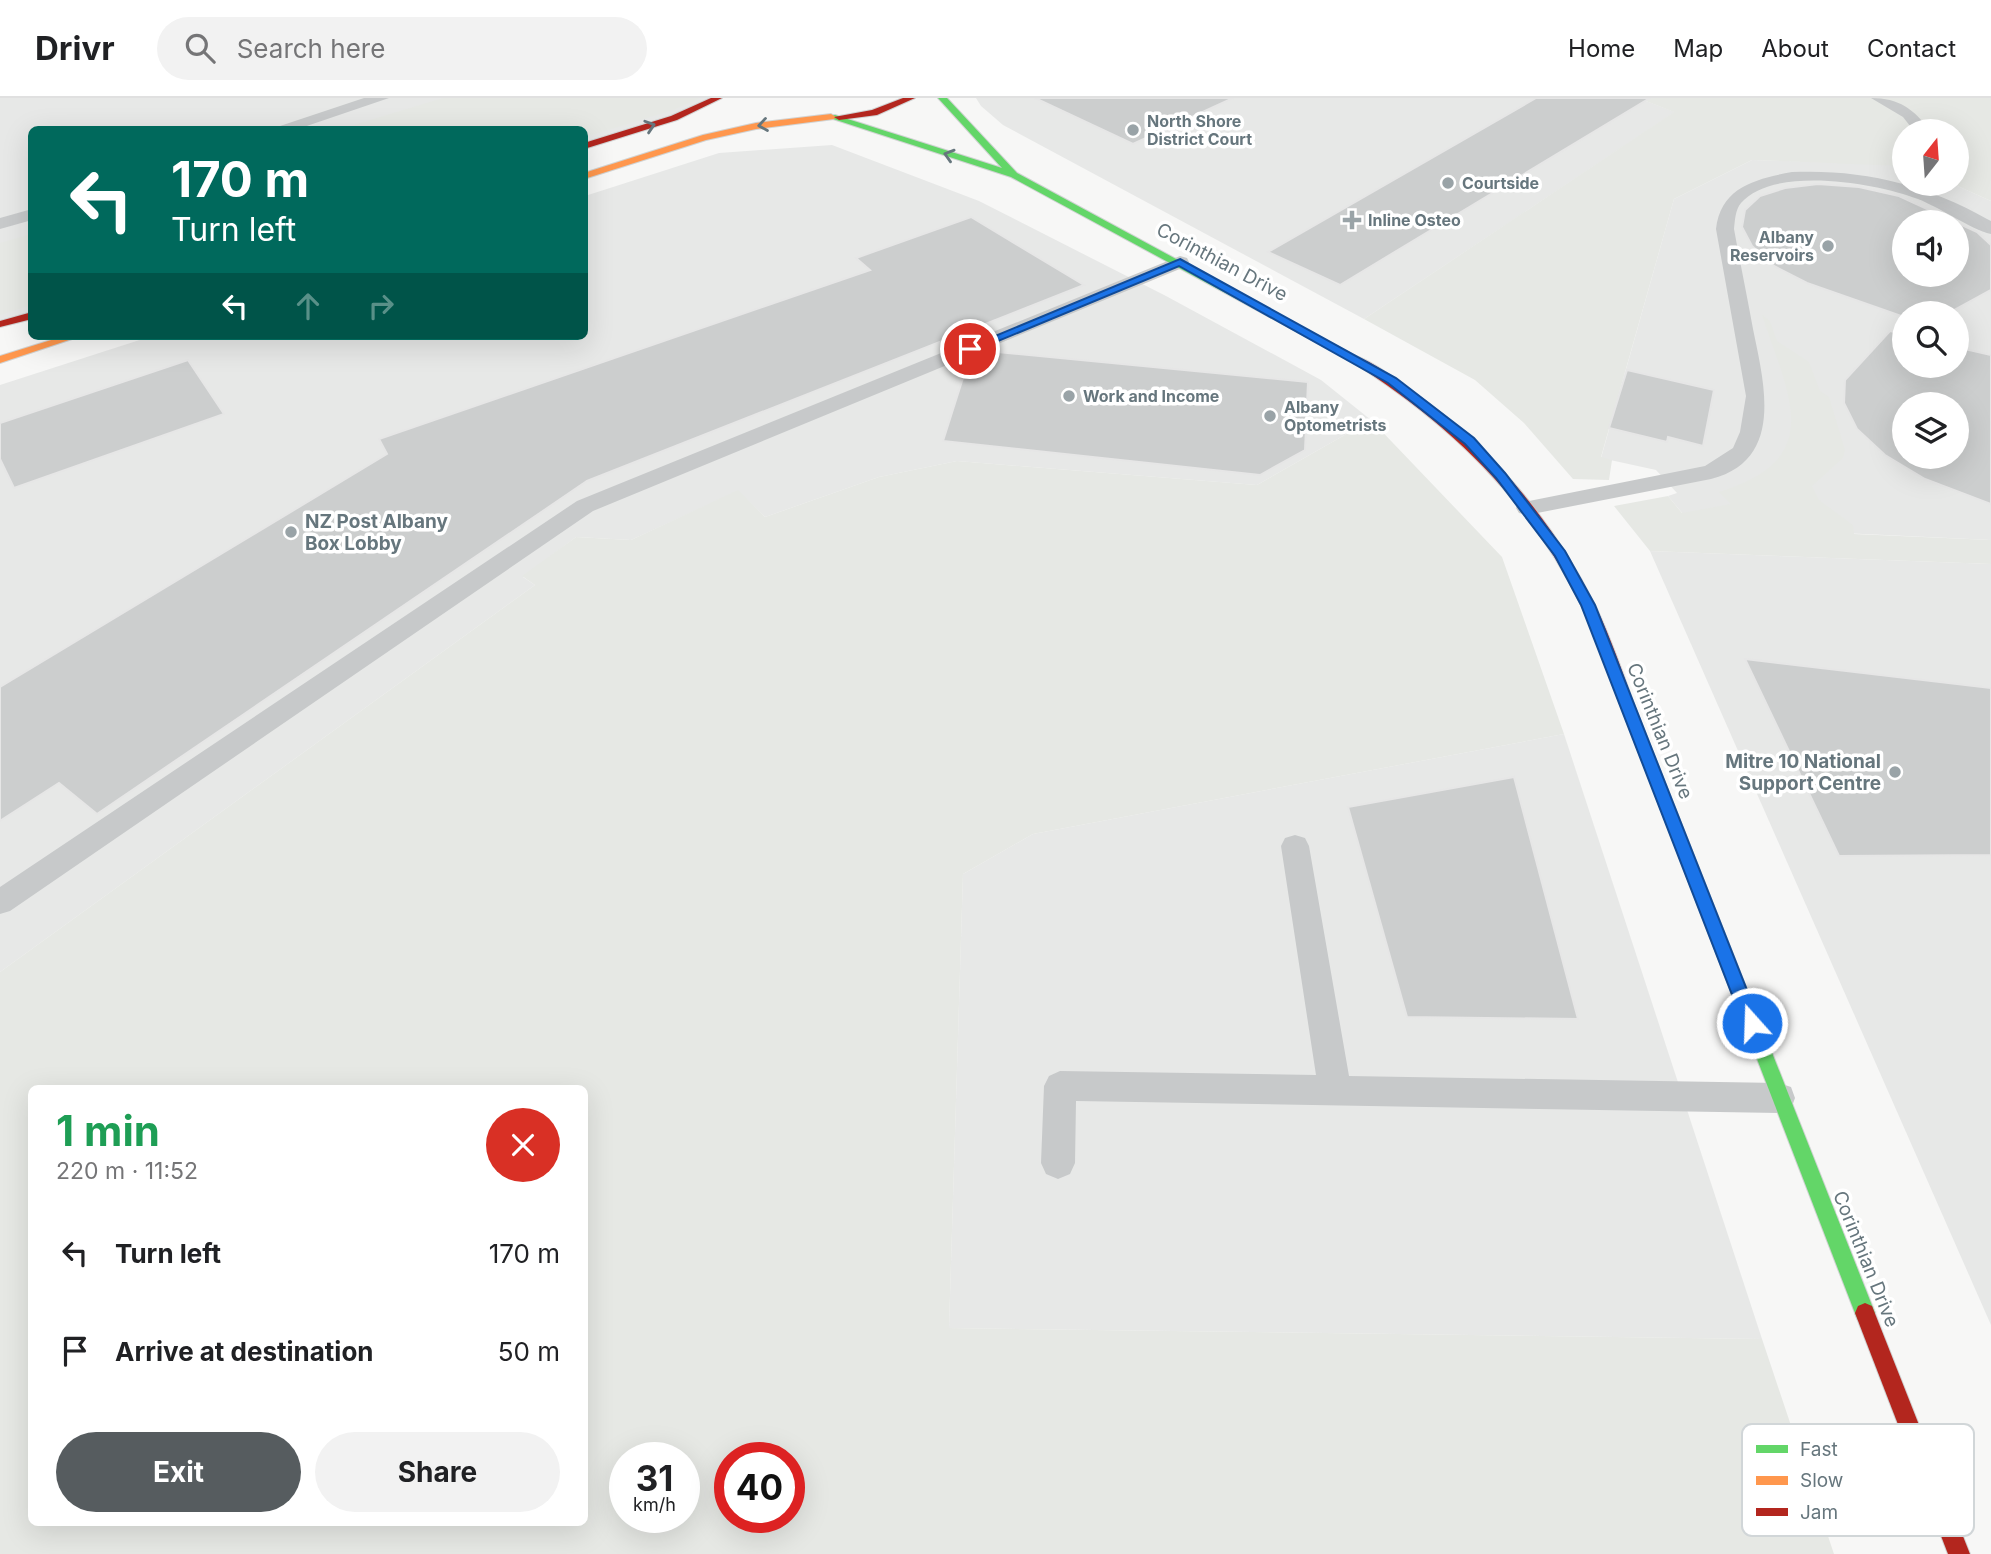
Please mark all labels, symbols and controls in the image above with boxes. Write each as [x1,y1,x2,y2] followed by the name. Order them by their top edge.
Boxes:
[157,17,647,80] search box
[35,28,115,68] text: Drivr
[181,29,219,67] icon: search
[237,33,385,64] text: Search here
[1568,34,1635,63] text: Home
[1673,34,1723,63] text: Map
[1761,34,1829,63] text: About
[1867,34,1956,63] text: Contact
[1147,111,1252,149] place label: North Shore District Court
[757,117,769,132] one-way arrow
[1892,119,1969,196] north arrow
[1892,119,1969,469] map controls
[643,120,655,134] one-way arrow
[1125,122,1141,138] marker: North Shore District Court
[943,149,955,164] one-way arrow
[171,150,309,209] text: 170 m
[56,154,147,245] icon: left
[1462,173,1539,193] place label: Courtside
[1440,175,1456,191] marker: Courtside
[171,210,296,249] text: Turn left
[1342,210,1362,230] marker: Inline Osteo
[1368,210,1461,230] place label: Inline Osteo
[1892,210,1969,287] button: sound
[1153,218,1291,306] street label: Corinthian Drive
[1730,227,1814,265] place label: Albany Reservoirs
[1820,238,1836,254] marker: Albany Reservoirs
[216,287,254,325] icon: left
[289,287,327,325] icon: ahead
[362,287,400,325] icon: right
[1892,301,1969,378] button: search
[940,319,1000,379] pin
[951,330,989,368] icon: arrive
[1083,386,1219,406] place label: Work and Income
[1061,388,1077,404] marker: Work and Income
[1892,392,1969,469] button: layers
[1284,397,1387,435] place label: Albany Optometrists
[1262,408,1278,424] marker: Albany Optometrists
[305,510,449,555] place label: NZ Post Albany Box Lobby
[283,524,299,540] marker: NZ Post Albany Box Lobby
[1622,659,1698,803] street label: Corinthian Drive
[1725,750,1881,795] place label: Mitre 10 National Support Centre
[1887,764,1903,780] marker: Mitre 10 National Support Centre
[1715,986,1789,1060] position arrow
[56,1105,160,1156] text: 1 min
[486,1108,560,1182] button: close
[56,1157,198,1185] text: 220 m · 11:52
[1828,1187,1904,1331] street label: Corinthian Drive
[56,1234,94,1272] icon: left
[115,1238,221,1269] text: Turn left
[489,1238,560,1269] text: 170 m
[56,1332,94,1370] icon: arrive
[115,1336,374,1367] text: Arrive at destination
[498,1336,560,1367] text: 50 m
[1742,1424,1974,1536] legend
[56,1432,301,1512] button: Exit
[315,1432,560,1512] button: Share
[1800,1438,1838,1461] text: Fast
[714,1442,805,1533] speed limit sign: 40
[636,1457,673,1499] text: 31
[1800,1469,1843,1492] text: Slow
[633,1494,676,1515] text: km/h
[1800,1501,1838,1524] text: Jam

